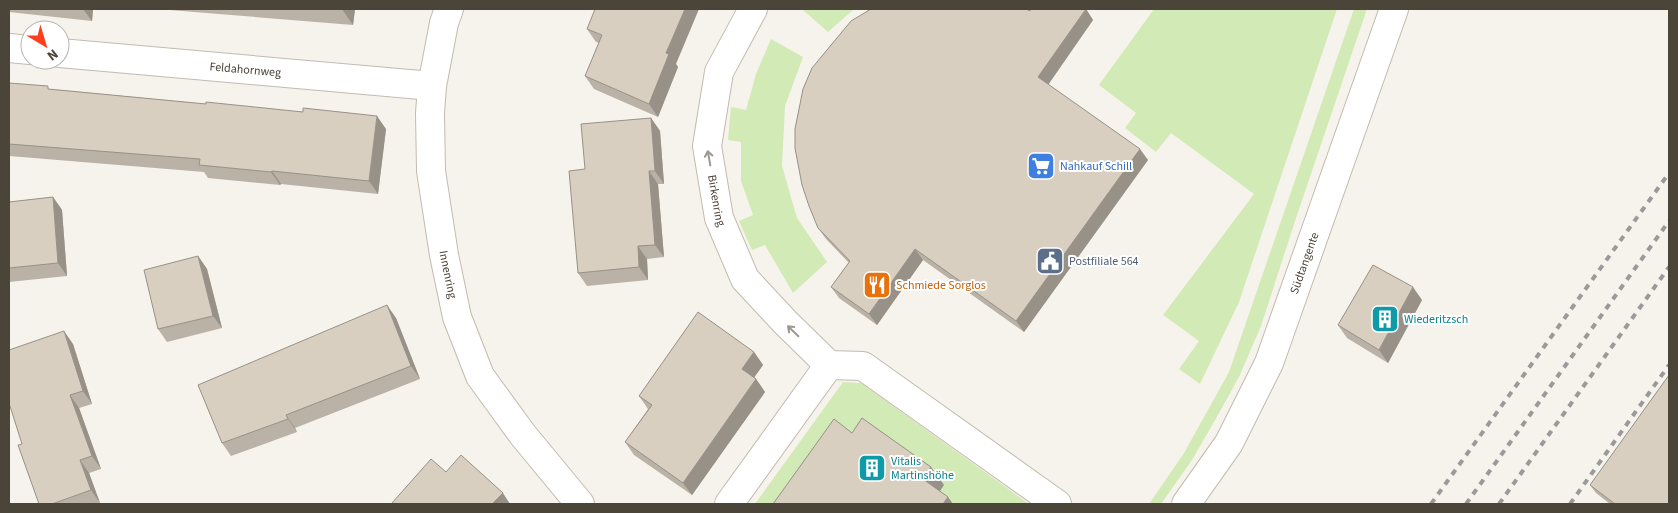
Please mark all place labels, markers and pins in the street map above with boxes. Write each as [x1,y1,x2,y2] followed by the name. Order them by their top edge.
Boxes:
[1026,151,1056,181] supermarket icon: Nahkauf Schill
[1060,158,1132,175] place label: Nahkauf Schill
[1035,246,1065,276] public building icon: Postfiliale 564
[1069,253,1139,270] place label: Postfiliale 564
[862,270,892,300] restaurant icon: Schmiede Sorglos
[896,277,986,294] place label: Schmiede Sorglos
[1370,304,1400,334] building icon: Wiederitzsch
[1404,311,1468,328] place label: Wiederitzsch
[857,453,887,483] building icon: Vitalis Martinshöhe
[891,453,954,484] place label: Vitalis Martinshöhe

